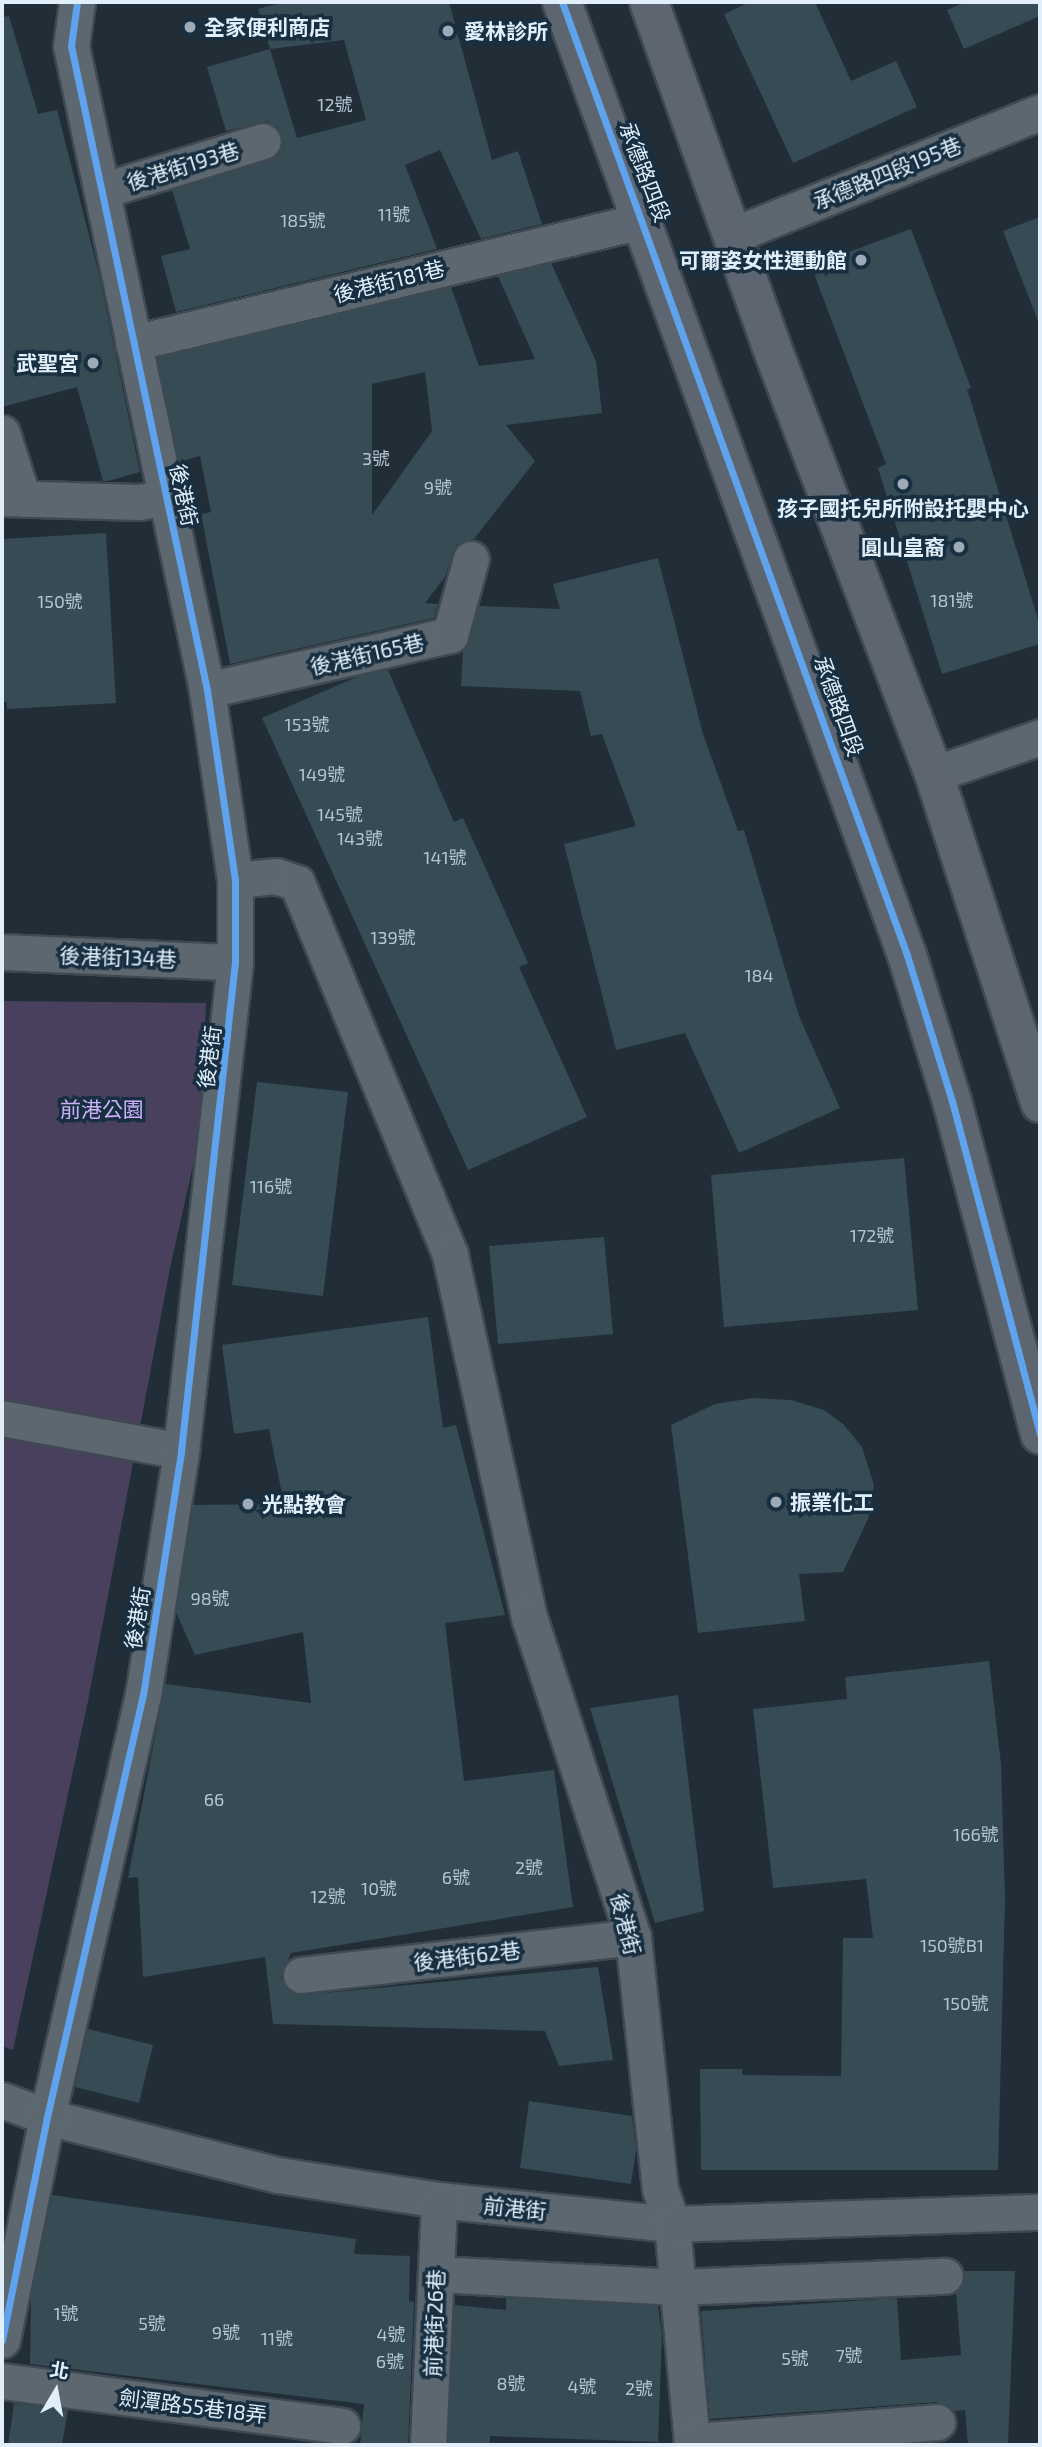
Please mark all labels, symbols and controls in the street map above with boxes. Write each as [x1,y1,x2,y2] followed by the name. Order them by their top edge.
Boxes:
[204,14,330,40] place label: 全家便利商店
[464,18,548,44] place label: 愛林診所
[182,19,198,35] marker: 全家便利商店
[438,21,458,41] marker: 愛林診所
[317,93,353,115] house number: 12號
[614,118,676,226] street label: 承德路四段
[809,132,965,214] street label: 承德路四段195巷
[124,137,242,195] street label: 後港街193巷
[378,203,410,225] house number: 11號
[280,209,326,231] house number: 185號
[679,247,847,273] place label: 可爾姿女性運動館
[853,252,869,268] marker: 可爾姿女性運動館
[331,255,447,307] street label: 後港街181巷
[16,350,79,376] place label: 武聖宮
[85,355,101,371] marker: 武聖宮
[362,447,390,469] house number: 3號
[165,462,203,528] street label: 後港街
[424,476,452,498] house number: 9號
[895,476,911,492] marker: 孩子國托兒所附設托嬰中心
[777,495,1029,521] place label: 孩子國托兒所附設托嬰中心
[861,534,945,560] place label: 圓山皇裔
[951,539,967,555] marker: 圓山皇裔
[930,589,974,611] house number: 181號
[37,590,83,612] house number: 150號
[308,629,426,679] street label: 後港街165巷
[809,652,869,760] street label: 承德路四段
[285,713,329,735] house number: 153號
[299,763,345,785] house number: 149號
[317,803,363,825] house number: 145號
[337,827,383,849] house number: 143號
[423,846,467,868] house number: 141號
[370,926,416,948] house number: 139號
[59,942,177,972] street label: 後港街134巷
[744,964,774,986] house number: 184
[193,1024,225,1090] street label: 後港街
[60,1096,144,1122] park label: 前港公園
[250,1175,292,1197] house number: 116號
[850,1224,894,1246] house number: 172號
[790,1489,874,1515] place label: 振業化工
[262,1491,346,1517] place label: 光點教會
[768,1494,784,1510] marker: 振業化工
[240,1496,256,1512] marker: 光點教會
[120,1585,154,1651] street label: 後港街
[190,1587,230,1609] house number: 98號
[204,1788,224,1810] house number: 66
[953,1823,999,1845] house number: 166號
[515,1856,543,1878] house number: 2號
[442,1866,470,1888] house number: 6號
[361,1877,397,1899] house number: 10號
[310,1885,346,1907] house number: 12號
[606,1890,646,1958] street label: 後港街
[920,1934,984,1956] house number: 150號B1
[412,1937,522,1975] street label: 後港街62巷
[943,1992,989,2014] house number: 150號
[482,2192,548,2224] street label: 前港街
[420,2269,448,2377] street label: 前港街26巷
[53,2302,79,2324] house number: 1號
[138,2312,166,2334] house number: 5號
[212,2321,240,2343] house number: 9號
[376,2323,406,2345] house number: 4號
[261,2327,293,2349] house number: 11號
[835,2344,863,2366] house number: 7號
[781,2347,809,2369] house number: 5號
[376,2350,404,2372] house number: 6號
[21,2356,91,2426] north arrow
[48,2357,71,2383] text: 北
[497,2372,525,2394] house number: 8號
[567,2375,597,2397] house number: 4號
[625,2377,653,2399] house number: 2號
[118,2384,268,2428] street label: 劍潭路55巷18弄

